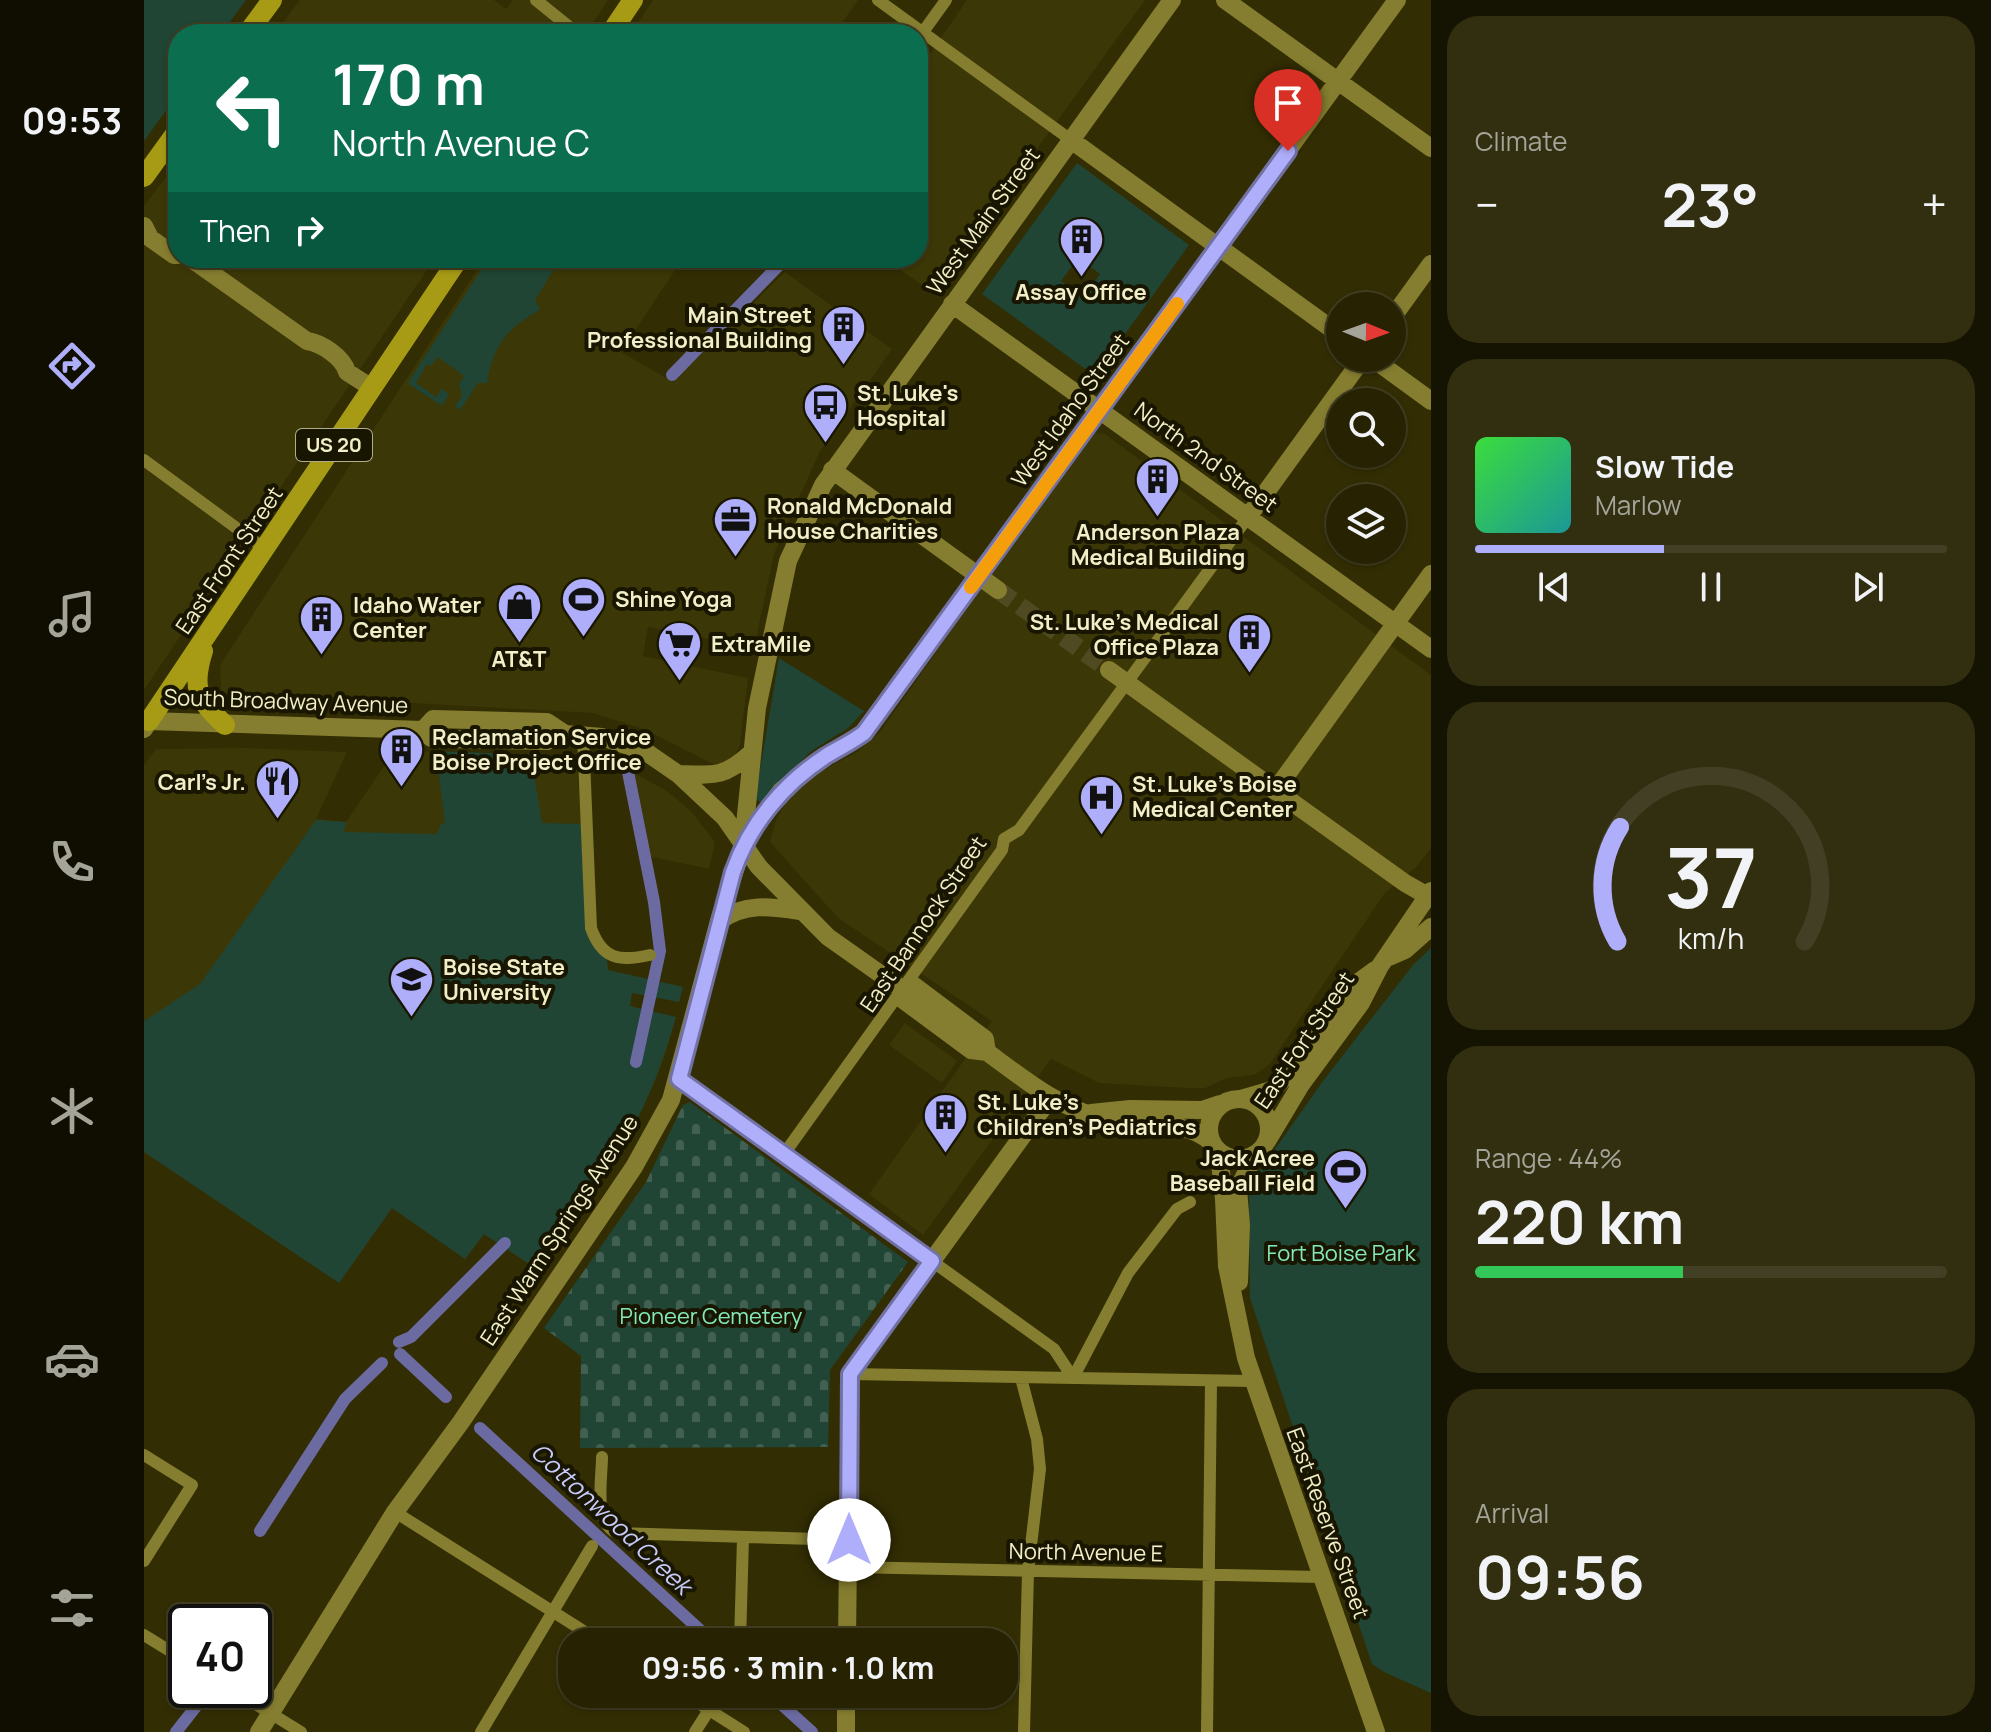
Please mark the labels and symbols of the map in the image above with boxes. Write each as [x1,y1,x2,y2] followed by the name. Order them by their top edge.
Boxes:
[1254,69,1322,151] pin
[919,141,1047,301] street label: West Main Street
[1057,215,1105,278] building icon: Assay Office
[1015,277,1147,307] place label: Assay Office
[1326,292,1406,372] north arrow
[587,300,812,355] place label: Main Street Professional Building
[819,304,867,367] building icon: Main Street Professional Building
[1004,327,1136,493] street label: West Idaho Street
[857,378,958,433] place label: St. Luke's Hospital
[802,382,850,445] bus stop icon: St. Luke's Hospital
[1128,395,1284,519] street label: North 2nd Street
[296,429,372,461] road number: US 20
[1134,455,1182,518] building icon: Anderson Plaza Medical Building
[168,480,290,640] street label: East Front Street
[767,491,952,546] place label: Ronald McDonald House Charities
[712,495,760,558] office icon: Ronald McDonald House Charities
[1071,517,1245,572] place label: Anderson Plaza Medical Building
[560,575,608,638] sports icon: Shine Yoga
[495,582,543,645] shop icon: AT&T
[615,584,732,614] place label: Shine Yoga
[353,590,481,645] place label: Idaho Water Center
[298,594,346,657] building icon: Idaho Water Center
[1030,607,1219,662] place label: St. Luke's Medical Office Plaza
[1226,611,1274,674] building icon: St. Luke's Medical Office Plaza
[656,620,704,683] supermarket icon: ExtraMile
[711,629,811,659] place label: ExtraMile
[492,644,547,674] place label: AT&T
[163,682,409,720] street label: South Broadway Avenue
[432,722,651,777] place label: Reclamation Service Boise Project Office
[377,726,425,789] building icon: Reclamation Service Boise Project Office
[253,758,301,821] restaurant icon: Carl's Jr.
[158,767,246,797] place label: Carl's Jr.
[1132,769,1297,824] place label: St. Luke's Boise Medical Center
[1077,773,1125,836] hospital icon: St. Luke's Boise Medical Center
[853,830,993,1018] street label: East Bannock Street
[443,952,565,1007] place label: Boise State University
[388,956,436,1019] school or university icon: Boise State University
[1247,966,1361,1114] street label: East Fort Street
[977,1087,1197,1142] place label: St. Luke’s Children’s Pediatrics
[922,1091,970,1154] building icon: St. Luke’s Children’s Pediatrics
[473,1109,645,1351] street label: East Warm Springs Avenue
[1170,1143,1315,1198] place label: Jack Acree Baseball Field
[1322,1147,1370,1210] sports icon: Jack Acree Baseball Field
[1266,1238,1417,1268] park label: Fort Boise Park
[620,1301,803,1331] park label: Pioneer Cemetery
[1279,1423,1377,1623] street label: East Reserve Street
[525,1435,702,1603] water label: Cottonwood Creek
[807,1498,891,1582] position arrow
[1008,1536,1164,1568] street label: North Avenue E
[168,1604,272,1708] speed limit sign: 40

